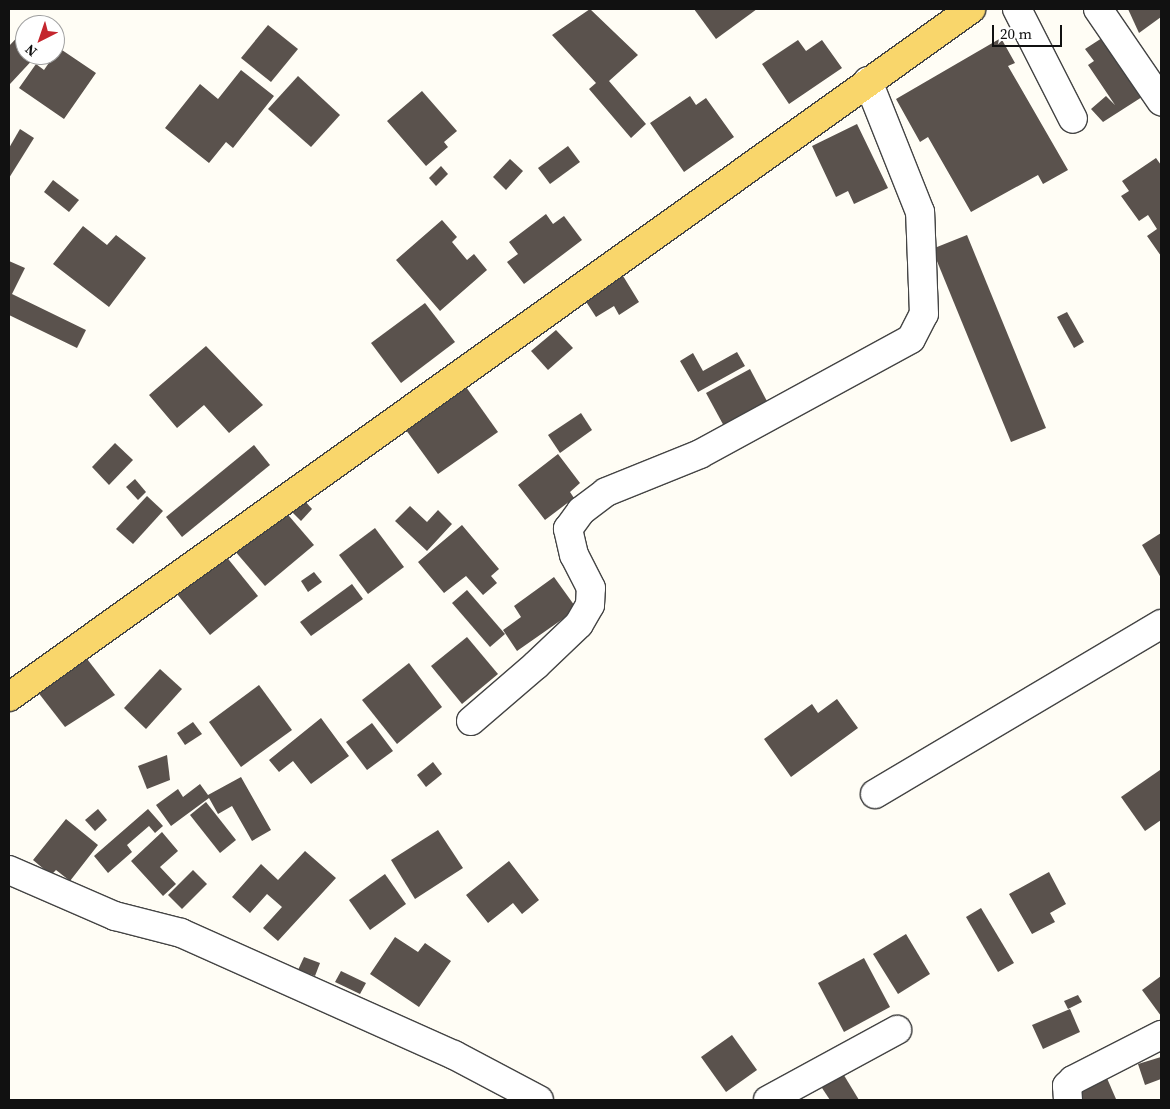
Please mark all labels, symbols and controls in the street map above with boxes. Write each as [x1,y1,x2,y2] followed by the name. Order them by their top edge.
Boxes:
[15,15,65,65] north arrow
[995,15,1065,47] scale bar
[1000,23,1032,44] text: 20 m
[20,40,41,61] text: N

